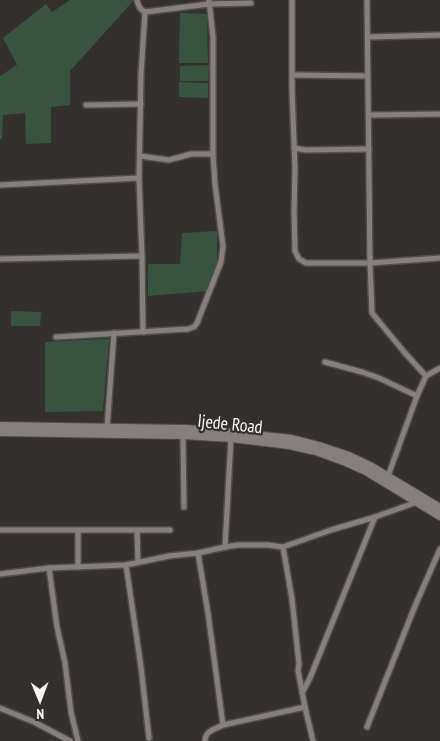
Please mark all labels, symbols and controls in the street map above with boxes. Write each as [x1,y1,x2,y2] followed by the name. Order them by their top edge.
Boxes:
[196,409,264,438] street label: Ijede Road
[15,676,65,726] north arrow
[36,705,44,723] text: N

